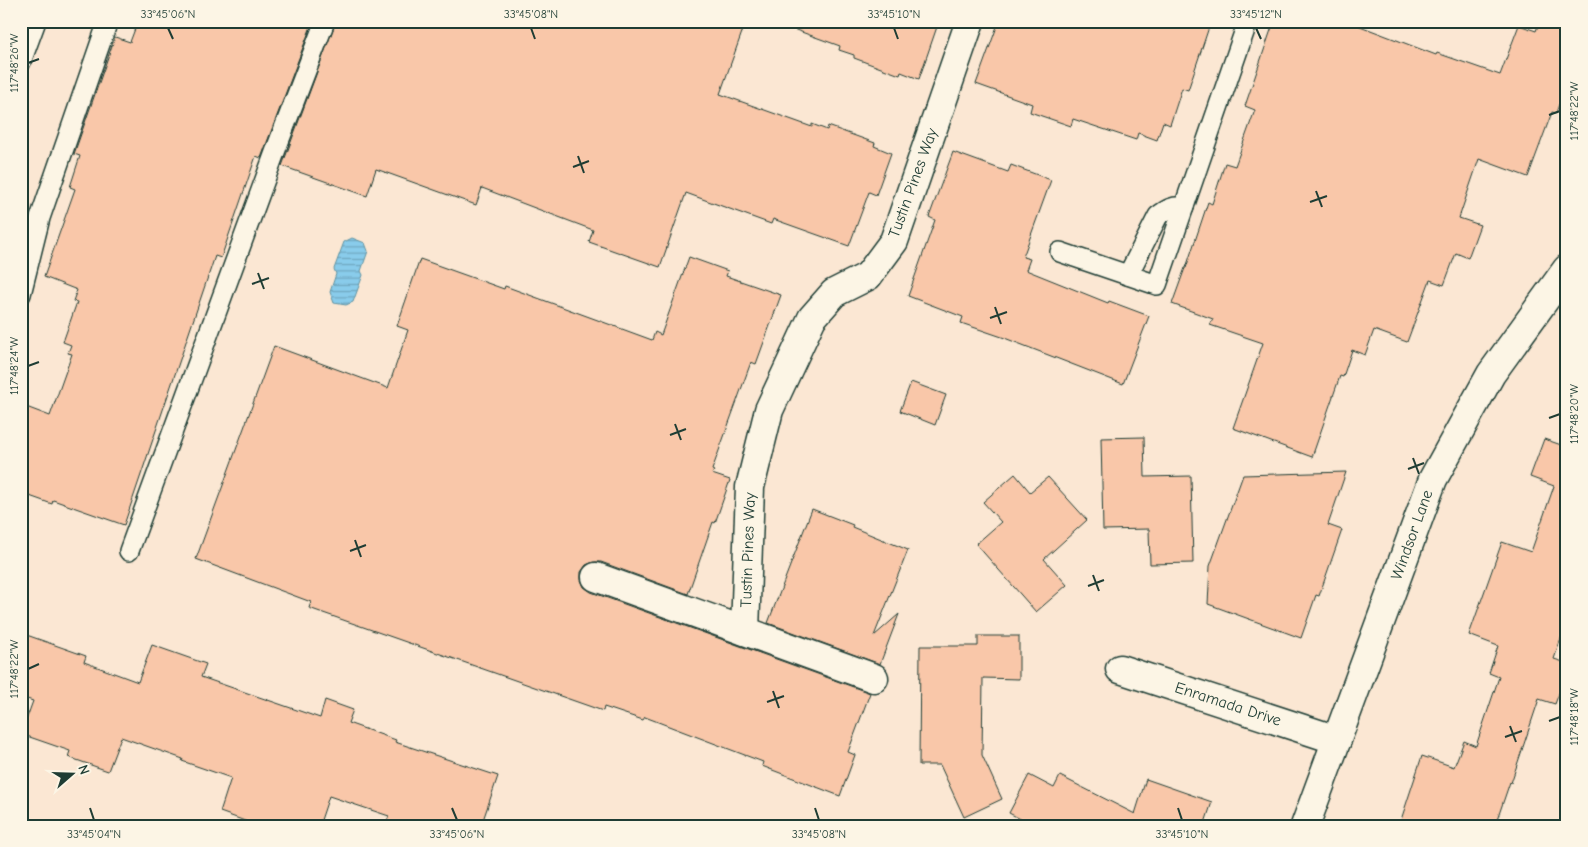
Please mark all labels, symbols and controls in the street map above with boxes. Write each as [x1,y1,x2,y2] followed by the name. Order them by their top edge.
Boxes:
[141,7,195,21] text: 33°45'06"N
[504,7,558,21] text: 33°45'08"N
[867,7,921,21] text: 33°45'10"N
[1230,7,1282,21] text: 33°45'12"N
[7,33,21,92] text: 117°48'26"W
[1567,81,1581,140] text: 117°48'22"W
[885,125,941,240] street label: Tustin Pines Way
[7,336,21,395] text: 117°48'24"W
[1567,384,1581,444] text: 117°48'20"W
[1387,488,1437,582] street label: Windsor Lane
[737,491,759,608] street label: Tustin Pines Way
[7,639,21,698] text: 117°48'22"W
[1173,678,1283,730] street label: Enramada Drive
[1567,688,1581,746] text: 117°48'18"W
[48,750,98,800] north arrow
[74,763,93,777] text: N
[67,827,121,841] text: 33°45'04"N
[430,827,484,841] text: 33°45'06"N
[792,827,846,841] text: 33°45'08"N
[1155,827,1209,841] text: 33°45'10"N

